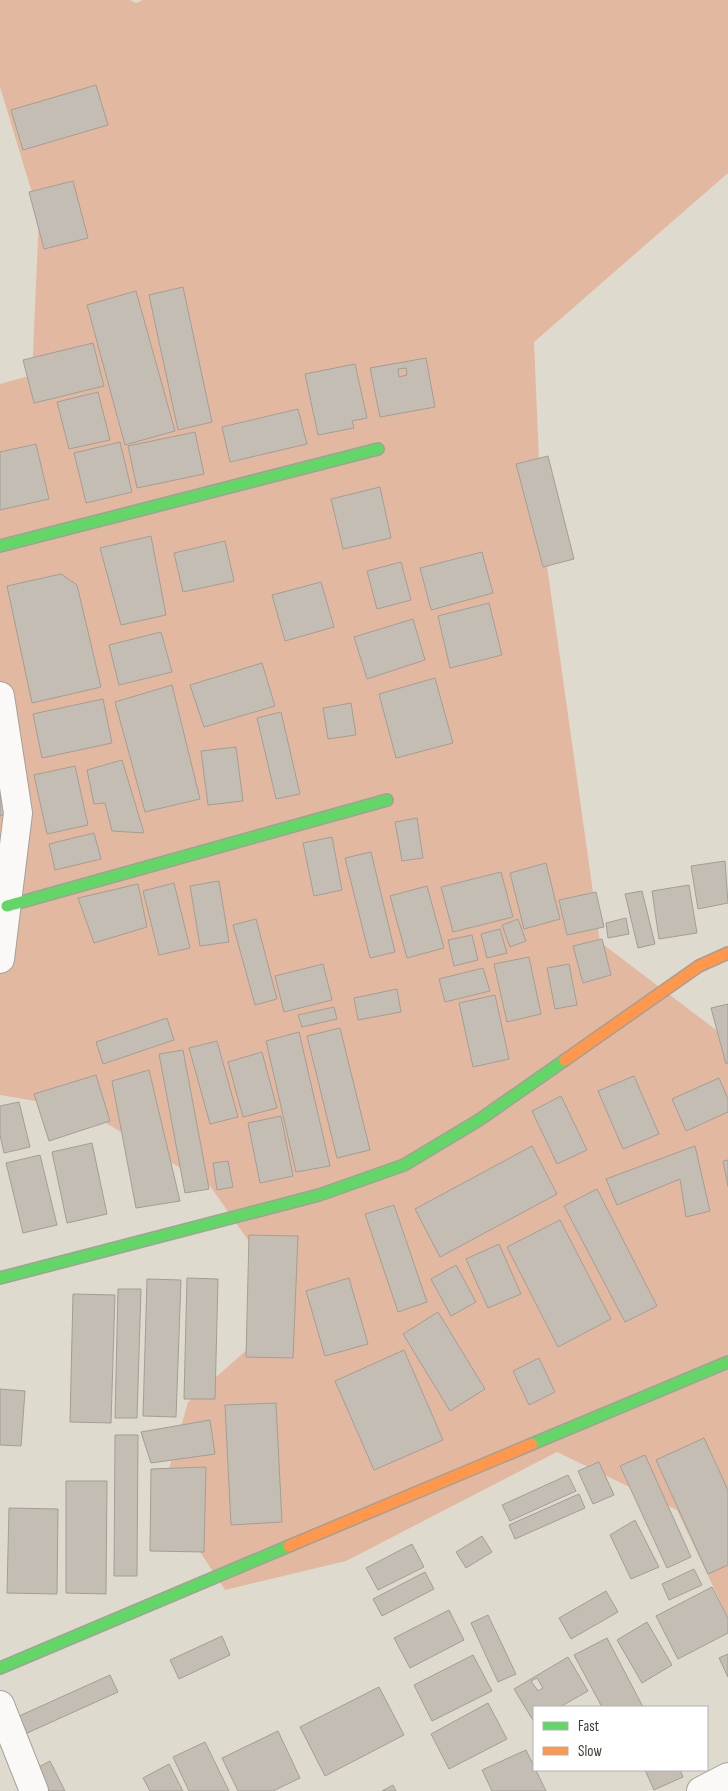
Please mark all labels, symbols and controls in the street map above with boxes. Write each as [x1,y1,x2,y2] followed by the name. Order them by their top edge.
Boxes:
[533,1706,708,1771] legend
[578,1717,600,1736] text: Fast
[578,1742,602,1761] text: Slow

